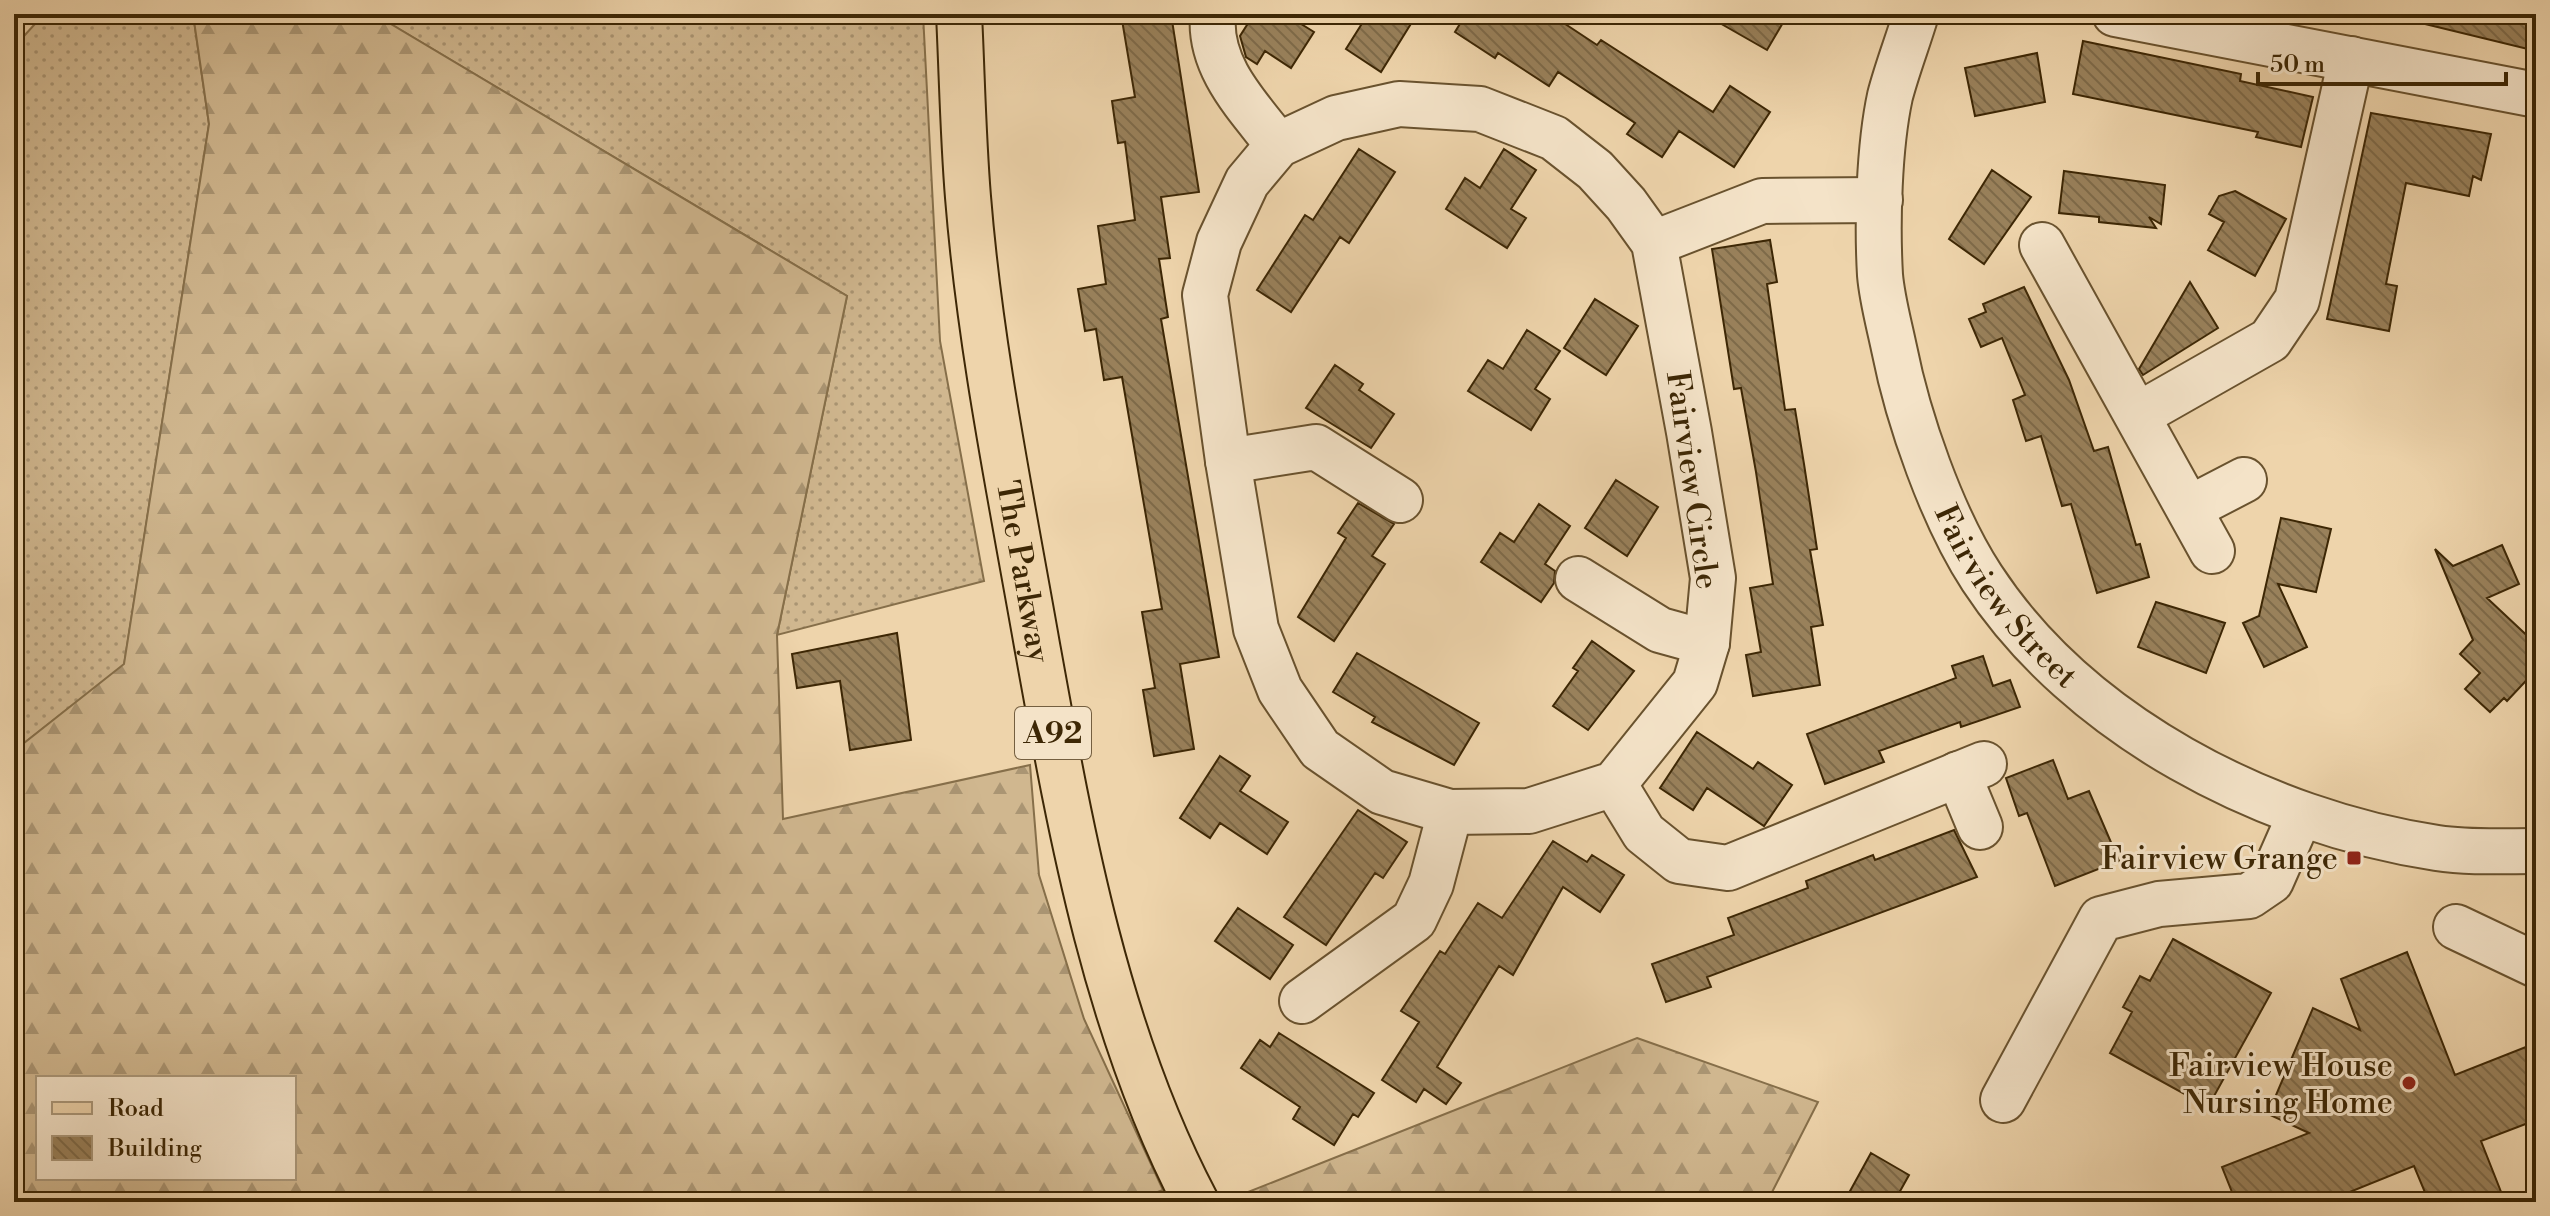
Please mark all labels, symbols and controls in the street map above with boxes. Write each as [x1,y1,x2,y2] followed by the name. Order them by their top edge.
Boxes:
[2258,36,2506,86] scale bar
[2270,50,2325,80] text: 50 m
[1657,369,1727,592] street label: Fairview Circle
[987,478,1059,666] street label: The Parkway
[1925,499,2085,697] street label: Fairview Street
[1015,707,1091,759] road number: A92
[2101,839,2338,879] place label: Fairview Grange
[2345,849,2363,867] marker: Fairview Grange
[2169,1046,2393,1123] place label: Fairview House Nursing Home
[2400,1074,2418,1092] marker: Fairview House Nursing Home
[36,1076,296,1180] legend
[108,1094,164,1124] text: Road
[107,1134,202,1164] text: Building

